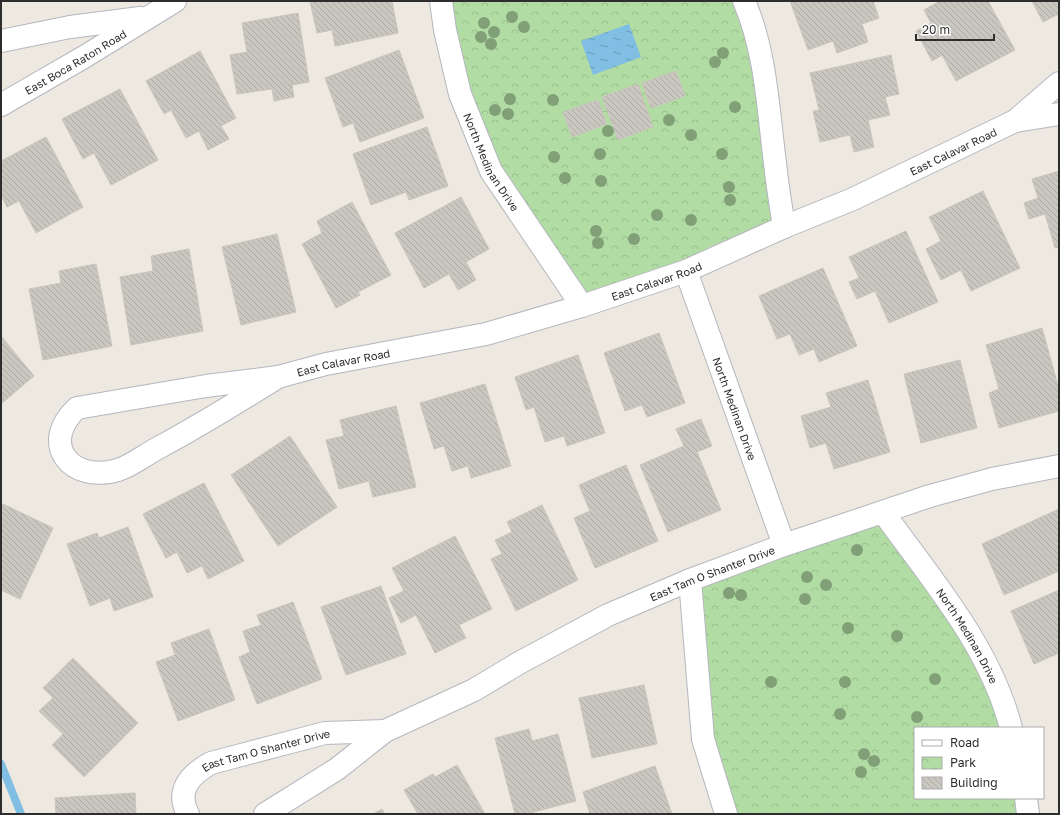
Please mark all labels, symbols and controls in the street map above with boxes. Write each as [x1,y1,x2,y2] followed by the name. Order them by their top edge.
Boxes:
[916,16,994,42] scale bar
[922,22,950,37] text: 20 m
[22,26,128,97] street label: East Boca Raton Road
[462,111,522,213] street label: North Medinan Drive
[907,124,999,177] street label: East Calavar Road
[609,258,704,302] street label: East Calavar Road
[295,346,391,378] street label: East Calavar Road
[711,355,760,462] street label: North Medinan Drive
[648,543,776,603] street label: East Tam O Shanter Drive
[934,585,1001,685] street label: North Medinan Drive
[199,726,330,774] street label: East Tam O Shanter Drive
[914,727,1044,799] legend
[950,735,979,750] text: Road
[950,755,976,770] text: Park
[950,775,998,790] text: Building

